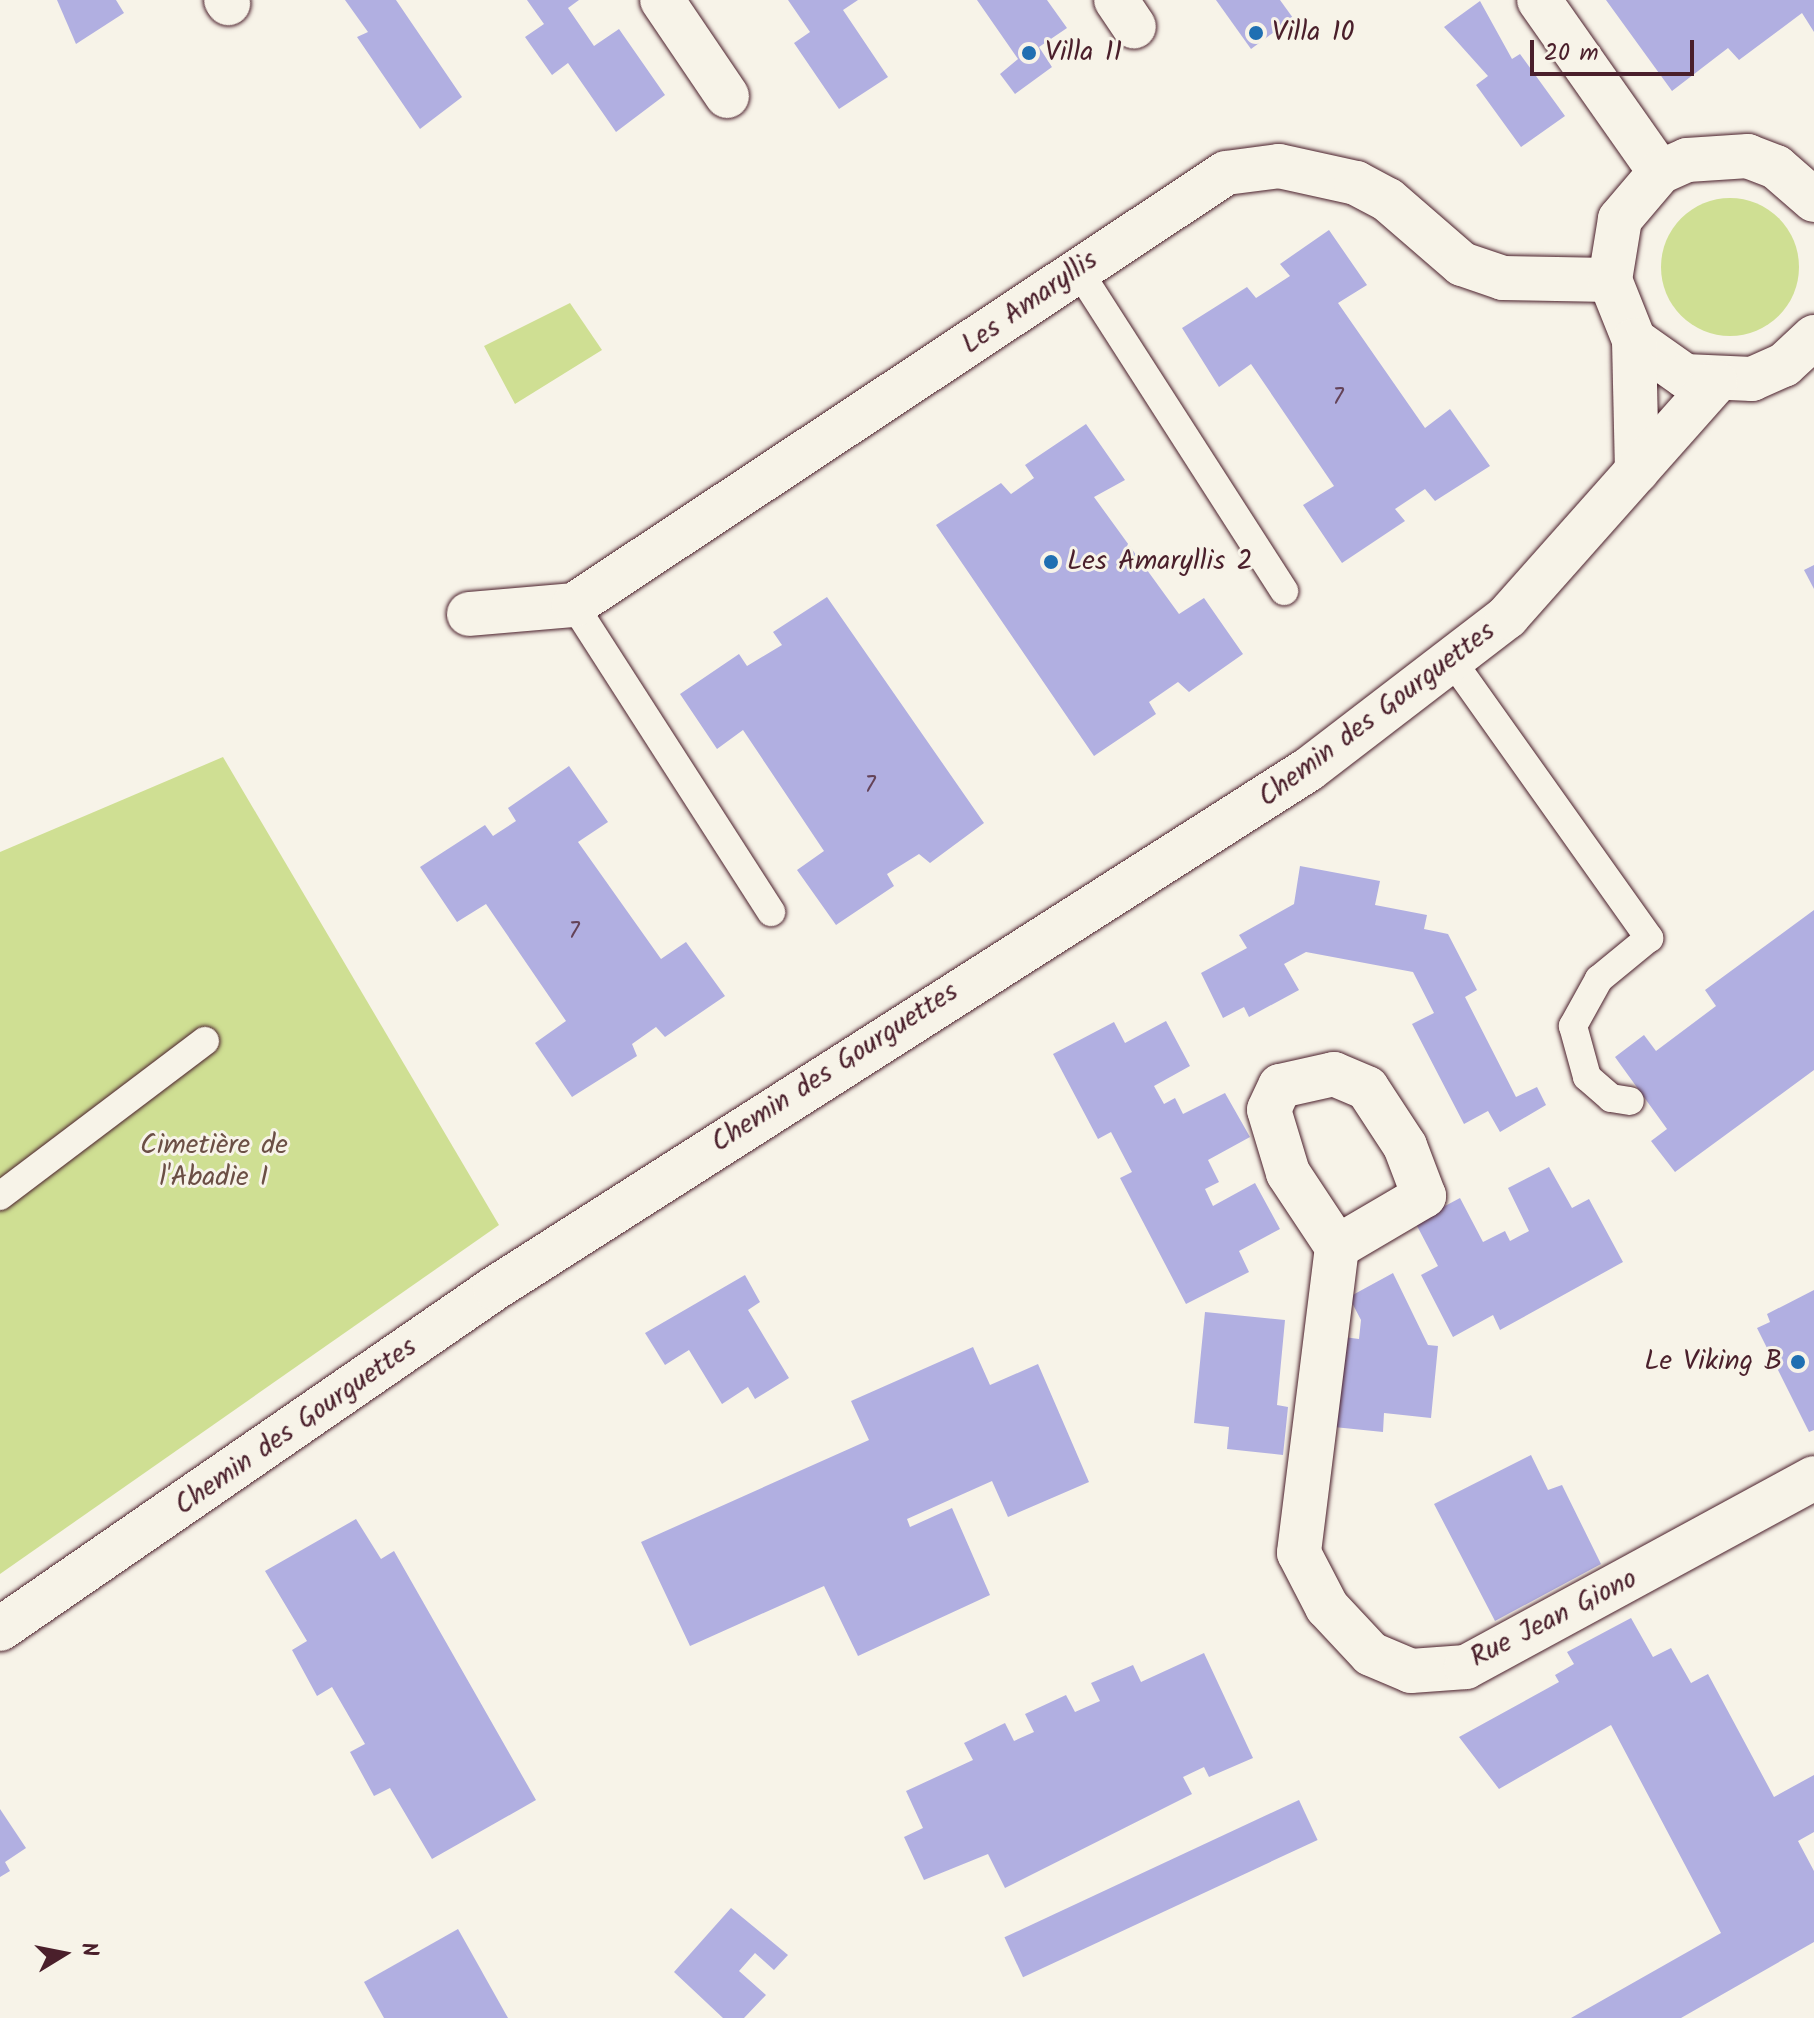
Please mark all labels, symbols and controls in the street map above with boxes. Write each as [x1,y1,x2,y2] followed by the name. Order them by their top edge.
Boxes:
[1272,16,1354,50] place label: Villa 10
[1247,24,1265,42] marker: Villa 10
[1534,24,1698,74] scale bar
[1544,34,1599,73] text: 20 m
[1045,36,1122,70] place label: Villa 11
[1020,44,1038,62] marker: Villa 11
[956,244,1104,362] street label: Les Amaryllis
[1332,384,1344,412] house number: 7
[1067,545,1253,579] place label: Les Amaryllis 2
[1042,553,1060,571] marker: Les Amaryllis 2
[1252,615,1502,815] street label: Chemin des Gourguettes
[864,772,876,800] house number: 7
[568,918,580,946] house number: 7
[705,976,965,1160] street label: Chemin des Gourguettes
[140,1129,288,1195] park label: Cimetière de l'Abadie I
[169,1331,423,1523] street label: Chemin des Gourguettes
[1644,1345,1782,1379] place label: Le Viking B
[1789,1353,1807,1371] marker: Le Viking B
[1465,1563,1643,1675] street label: Rue Jean Giono
[24,1914,104,1994] north arrow
[70,1940,107,1960] text: N

